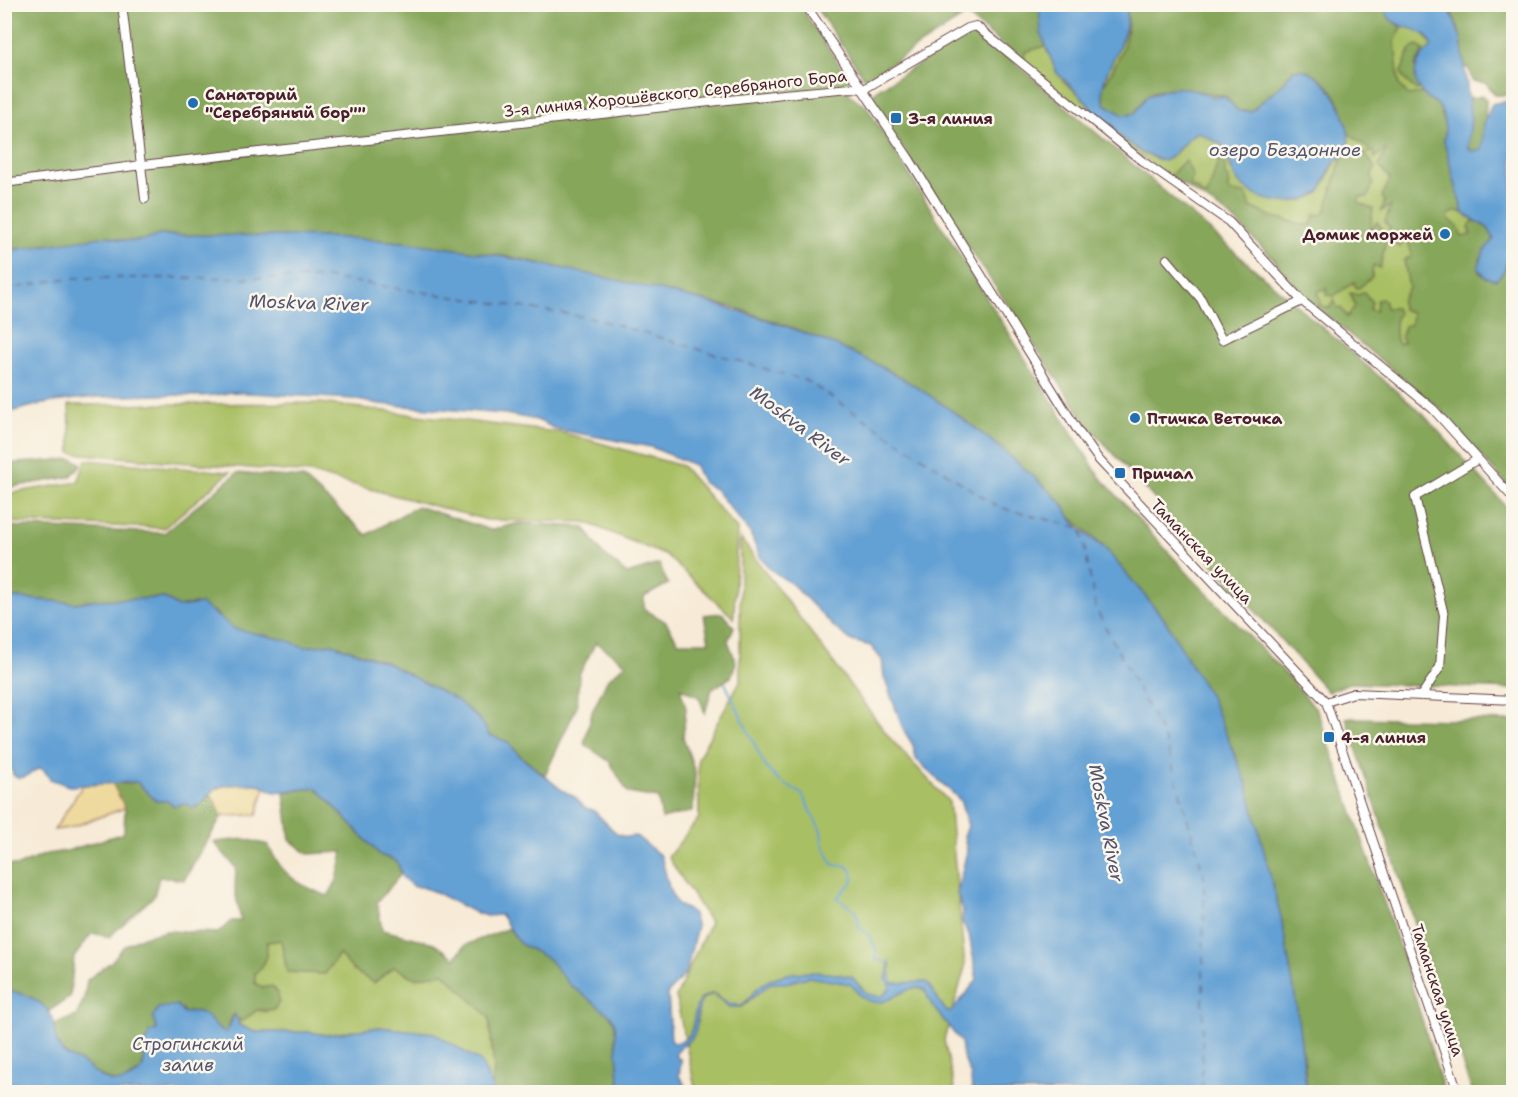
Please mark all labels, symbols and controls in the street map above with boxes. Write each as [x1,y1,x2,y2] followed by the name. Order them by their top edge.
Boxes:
[502,65,848,122] street label: 3-я линия Хорошёвского Серебряного Бора
[205,84,366,123] place label: Санаторий "Серебряный бор""
[186,96,200,110] marker: Санаторий "Серебряный бор""
[908,108,993,129] place label: 3-я линия
[889,111,903,125] marker: 3-я линия
[1209,138,1361,162] water label: озеро Бездонное
[1303,224,1433,245] place label: Домик моржей
[1438,227,1452,241] marker: Домик моржей
[249,289,370,317] water label: Moskva River
[745,380,855,472] water label: Moskva River
[1147,408,1283,429] place label: Птичка Веточка
[1128,411,1142,425] marker: Птичка Веточка
[1132,463,1194,484] place label: Причал
[1113,466,1127,480] marker: Причал
[1146,494,1257,608] street label: Таманская улица
[1341,727,1426,748] place label: 4-я линия
[1322,730,1336,744] marker: 4-я линия
[1083,762,1129,885] water label: Moskva River
[1406,921,1469,1059] street label: Таманская улица
[132,1032,244,1077] water label: Строгинский залив

